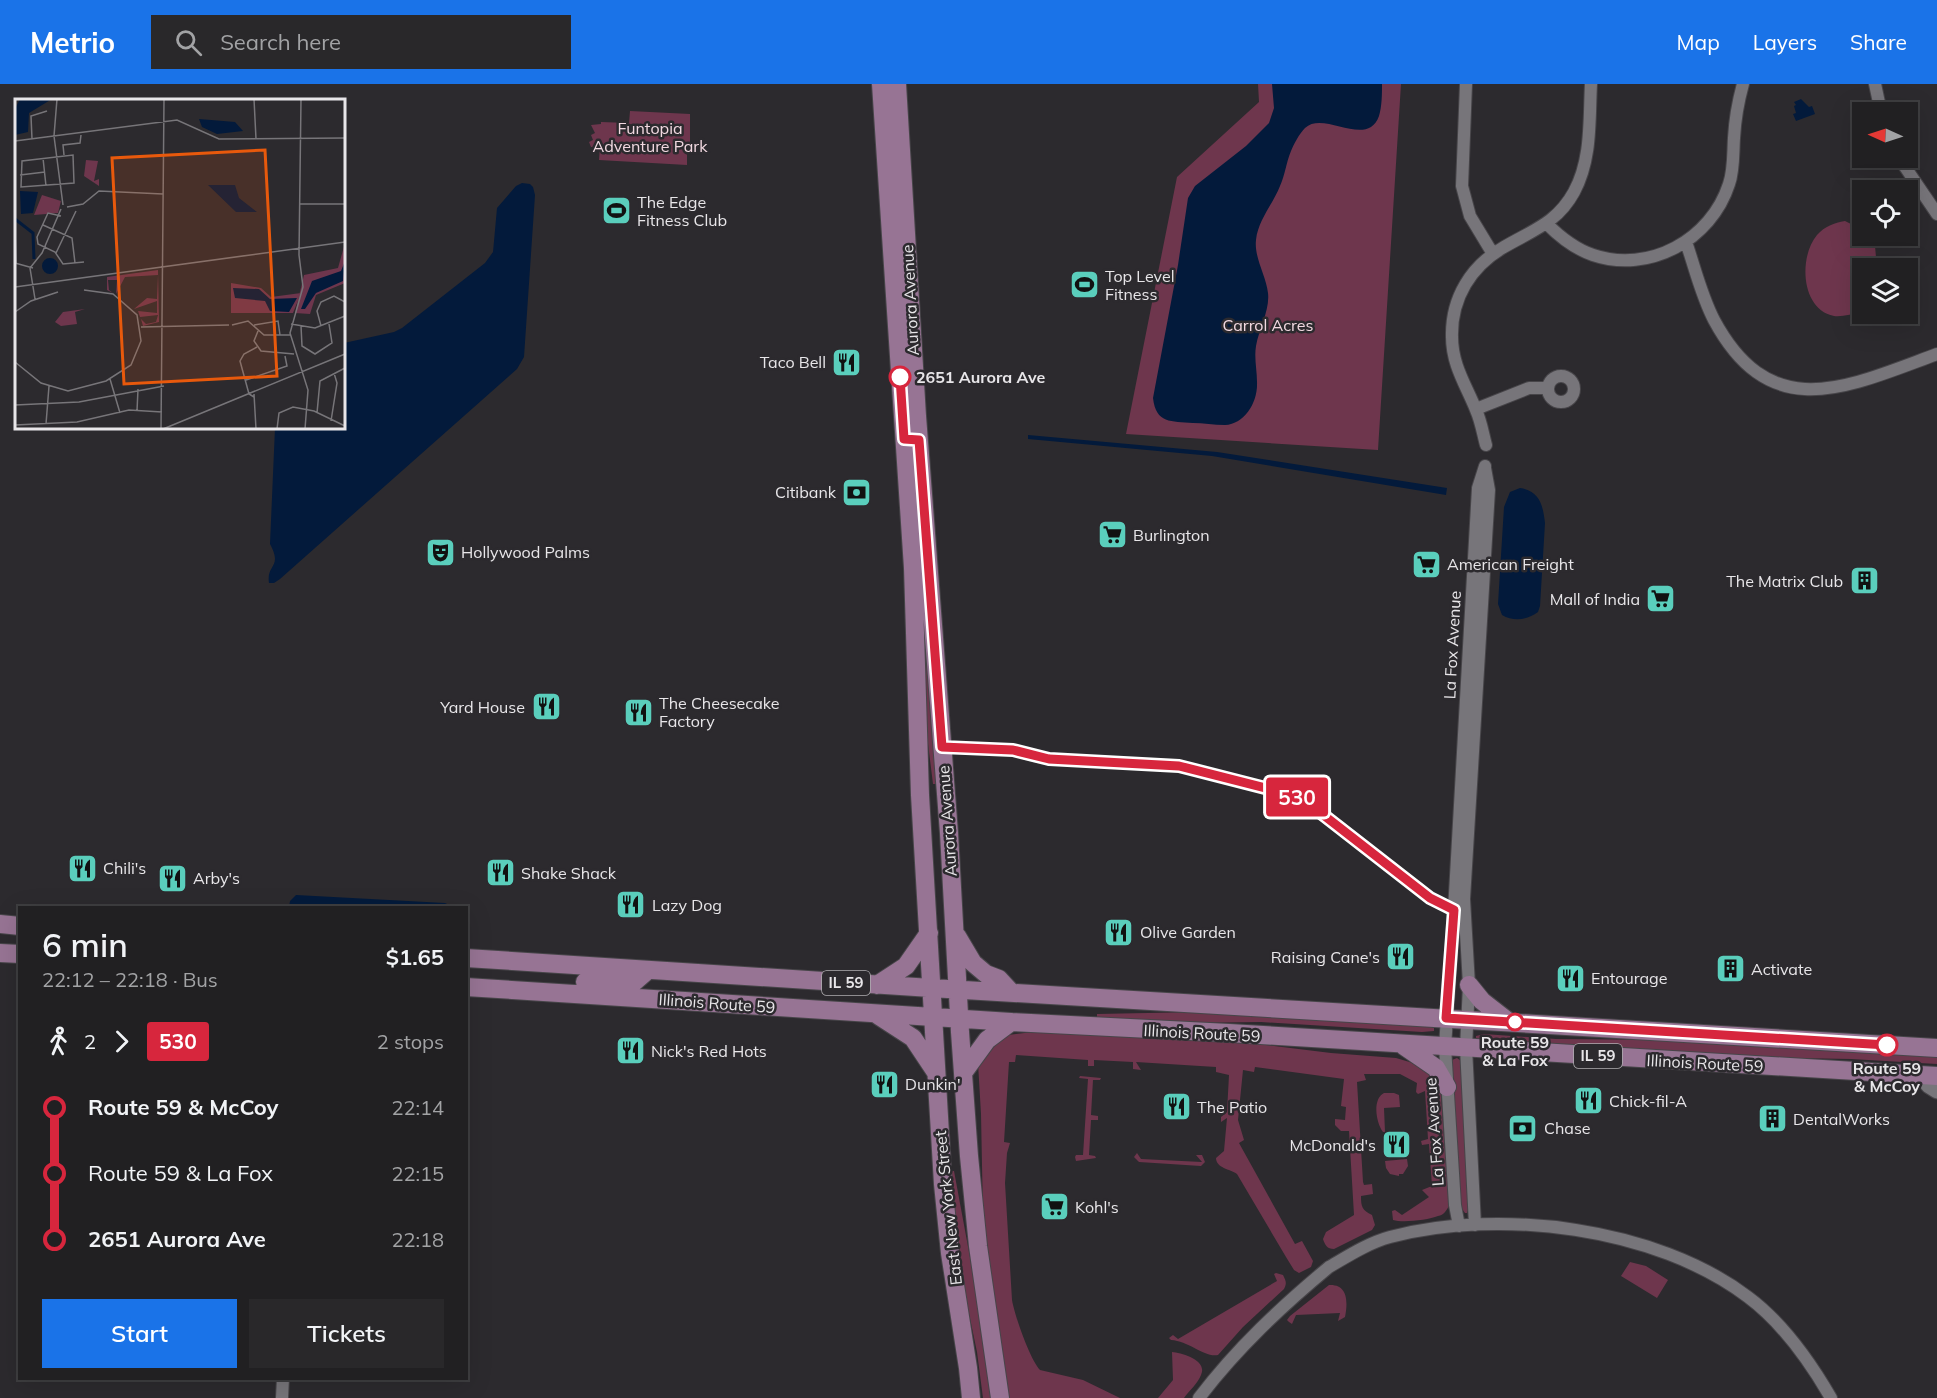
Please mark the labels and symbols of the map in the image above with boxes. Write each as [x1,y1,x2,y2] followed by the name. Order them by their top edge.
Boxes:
[15,99,345,429] inset map
[1852,102,1918,168] north arrow
[593,118,708,156] park label: Funtopia Adventure Park
[637,192,727,230] place label: The Edge Fitness Club
[600,195,632,227] sports icon: The Edge Fitness Club
[897,244,923,356] street label: Aurora Avenue
[1105,266,1175,304] place label: Top Level Fitness
[1068,269,1100,301] sports icon: Top Level Fitness
[1223,315,1313,335] park label: Carrol Acres
[831,346,863,378] restaurant icon: Taco Bell
[760,352,826,372] place label: Taco Bell
[889,366,911,388] marker: 2651 Aurora Ave
[916,367,1046,387] place label: 2651 Aurora Ave
[841,476,873,508] bank icon: Citibank
[775,482,837,502] place label: Citibank
[1096,519,1128,551] supermarket icon: Burlington
[1133,525,1210,545] place label: Burlington
[424,536,456,568] theatre icon: Hollywood Palms
[461,542,590,562] place label: Hollywood Palms
[1410,548,1442,580] supermarket icon: American Freight
[1447,554,1574,574] place label: American Freight
[1848,565,1880,597] building icon: The Matrix Club
[1726,571,1843,591] place label: The Matrix Club
[1645,583,1677,615] supermarket icon: Mall of India
[1550,589,1640,609] place label: Mall of India
[1439,590,1465,700] street label: La Fox Avenue
[530,691,562,723] restaurant icon: Yard House
[659,693,780,731] place label: The Cheesecake Factory
[622,696,654,728] restaurant icon: The Cheesecake Factory
[439,697,525,717] place label: Yard House
[933,765,961,877] street label: Aurora Avenue
[1262,778,1332,816] line badge: 530
[66,852,98,884] restaurant icon: Chili's
[484,857,516,889] restaurant icon: Shake Shack
[103,858,146,878] place label: Chili's
[156,862,188,894] restaurant icon: Arby's
[521,863,617,883] place label: Shake Shack
[193,868,240,888] place label: Arby's
[615,889,647,921] restaurant icon: Lazy Dog
[652,895,722,915] place label: Lazy Dog
[1103,916,1135,948] restaurant icon: Olive Garden
[1140,922,1236,942] place label: Olive Garden
[1385,941,1417,973] restaurant icon: Raising Cane's
[1271,947,1380,967] place label: Raising Cane's
[1714,953,1746,985] building icon: Activate
[1751,959,1812,979] place label: Activate
[1554,962,1586,994] restaurant icon: Entourage
[1591,968,1667,988] place label: Entourage
[822,971,870,995] road number: IL 59
[658,989,776,1017] street label: Illinois Route 59
[1506,1013,1524,1031] marker: Route 59 & La Fox
[1143,1020,1261,1046] street label: Illinois Route 59
[1481,1032,1549,1070] place label: Route 59 & La Fox
[1876,1034,1898,1056] marker: Route 59 & McCoy
[614,1035,646,1067] restaurant icon: Nick's Red Hots
[651,1041,767,1061] place label: Nick's Red Hots
[1574,1044,1622,1068] road number: IL 59
[1646,1050,1764,1076] street label: Illinois Route 59
[1853,1058,1921,1096] place label: Route 59 & McCoy
[868,1068,900,1100] restaurant icon: Dunkin'
[905,1074,961,1094] place label: Dunkin'
[1420,1077,1448,1187] street label: La Fox Avenue
[1572,1085,1604,1117] restaurant icon: Chick-fil-A
[1160,1091,1192,1123] restaurant icon: The Patio
[1609,1091,1687,1111] place label: Chick-fil-A
[1197,1097,1267,1117] place label: The Patio
[1756,1103,1788,1135] building icon: DentalWorks
[1793,1109,1890,1129] place label: DentalWorks
[1507,1112,1539,1144] bank icon: Chase
[1544,1118,1591,1138] place label: Chase
[930,1129,966,1286] street label: East New York Street
[1381,1129,1413,1161] restaurant icon: McDonald's
[1289,1135,1376,1155] place label: McDonald's
[1038,1191,1070,1223] supermarket icon: Kohl's
[1075,1197,1119,1217] place label: Kohl's

